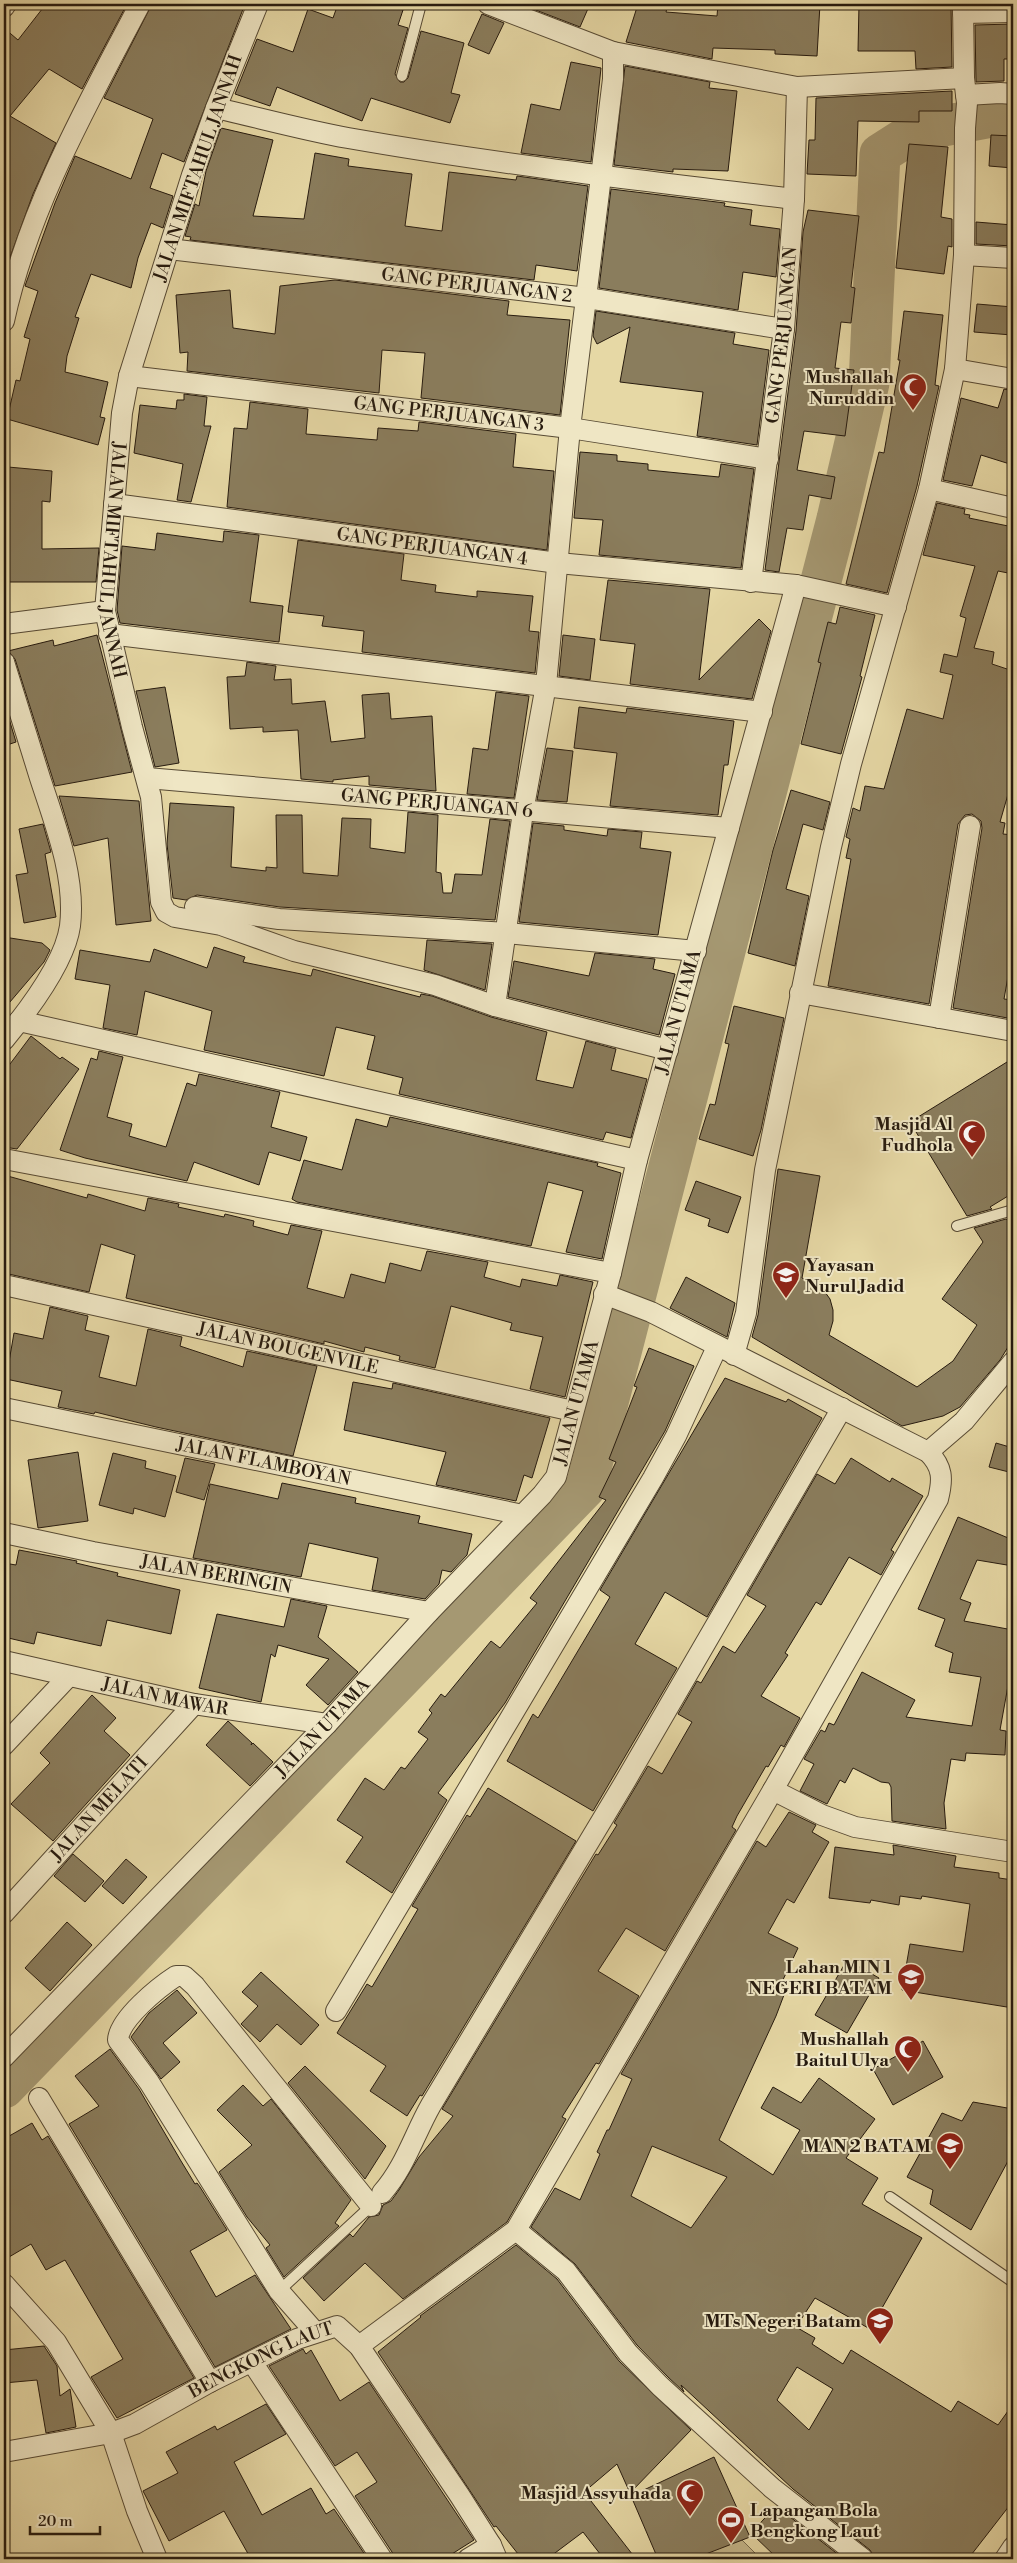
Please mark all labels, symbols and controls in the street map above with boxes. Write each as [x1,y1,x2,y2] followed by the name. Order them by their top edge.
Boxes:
[148,51,248,285] street label: JALAN MIFTAHUL JANNAH
[760,245,802,425] street label: GANG PERJUANGAN
[380,262,574,308] street label: GANG PERJUANGAN 2
[805,366,894,410] place label: Mushallah Nuruddin
[898,372,928,411] mosque icon: Mushallah Nuruddin
[352,391,545,436] street label: GANG PERJUANGAN 3
[93,440,132,681] street label: JALAN MIFTAHUL JANNAH
[335,522,529,570] street label: GANG PERJUANGAN 4
[340,783,534,823] street label: GANG PERJUANGAN 6
[650,946,706,1078] street label: JALAN UTAMA
[874,1113,953,1157] place label: Masjid Al Fudhola
[957,1119,987,1158] mosque icon: Masjid Al Fudhola
[805,1254,905,1298] place label: Yayasan Nurul Jadid
[771,1260,801,1299] school or university icon: Yayasan Nurul Jadid
[194,1316,381,1379] street label: JALAN BOUGENVILE
[548,1337,604,1468] street label: JALAN UTAMA
[173,1432,353,1491] street label: JALAN FLAMBOYAN
[138,1549,294,1599] street label: JALAN BERINGIN
[99,1672,230,1721] street label: JALAN MAWAR
[269,1673,375,1783] street label: JALAN UTAMA
[44,1751,153,1867] street label: JALAN MELATI
[748,1956,892,2000] place label: Lahan MIN 1 NEGERI BATAM
[896,1962,926,2001] school or university icon: Lahan MIN 1 NEGERI BATAM
[795,2028,889,2072] place label: Mushallah Baitul Ulya
[893,2034,923,2073] mosque icon: Mushallah Baitul Ulya
[935,2131,965,2170] school or university icon: MAN 2 BATAM
[803,2135,931,2158] place label: MAN 2 BATAM
[865,2306,895,2345] school or university icon: MTs Negeri Batam
[704,2310,862,2333] place label: MTs Negeri Batam
[183,2316,337,2404] street label: BENGKONG LAUT
[675,2478,705,2517] mosque icon: Masjid Assyuhada
[520,2482,671,2505] place label: Masjid Assyuhada
[750,2499,880,2543] place label: Lapangan Bola Bengkong Laut
[30,2503,100,2535] scale bar
[716,2505,746,2544] sports icon: Lapangan Bola Bengkong Laut
[38,2512,73,2531] text: 20 m

